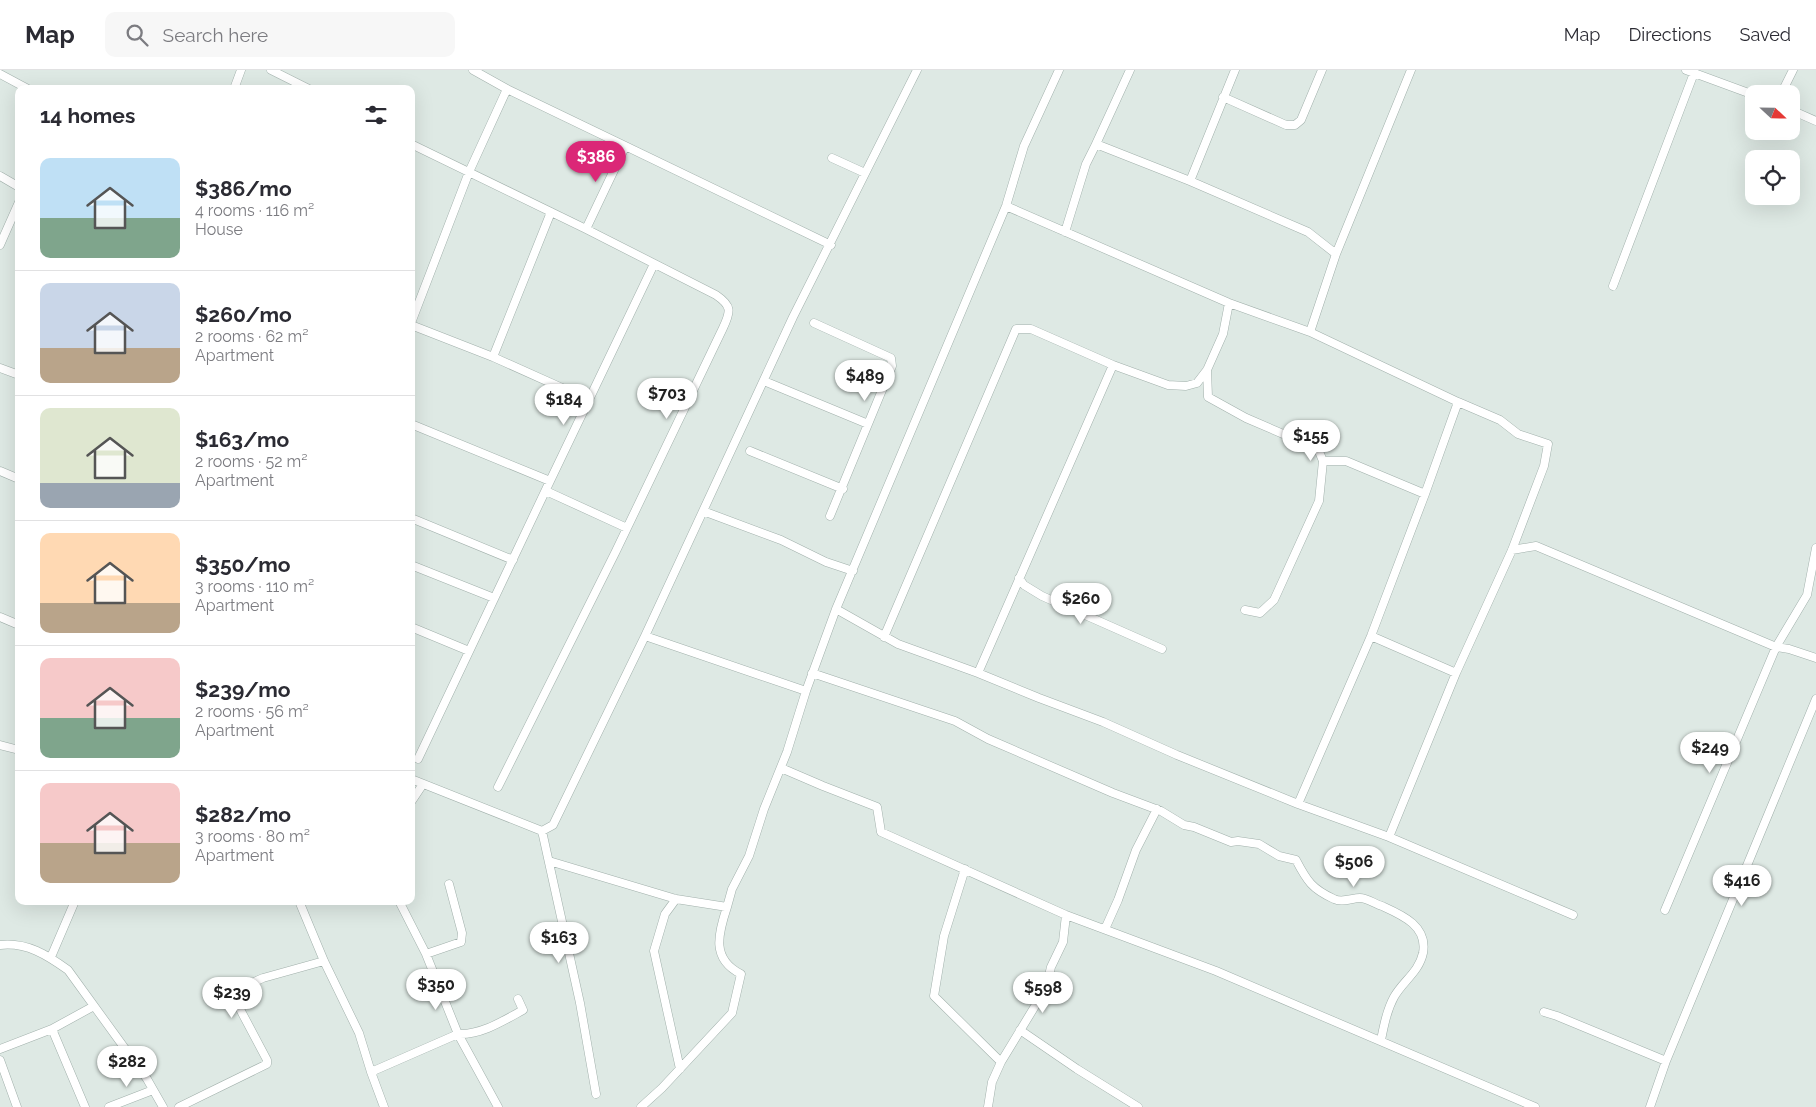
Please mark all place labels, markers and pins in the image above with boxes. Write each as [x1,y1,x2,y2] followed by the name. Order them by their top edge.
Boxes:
[566,140,626,183] pin: $386
[835,360,895,402] pin: $489
[637,378,697,420] pin: $703
[534,384,594,426] pin: $184
[1281,420,1341,462] pin: $155
[1051,582,1111,625] pin: $260
[1680,732,1740,774] pin: $249
[1324,846,1384,888] pin: $506
[1712,864,1772,907] pin: $416
[529,922,589,964] pin: $163
[406,968,466,1011] pin: $350
[1013,972,1073,1014] pin: $598
[202,976,262,1019] pin: $239
[97,1046,157,1088] pin: $282

